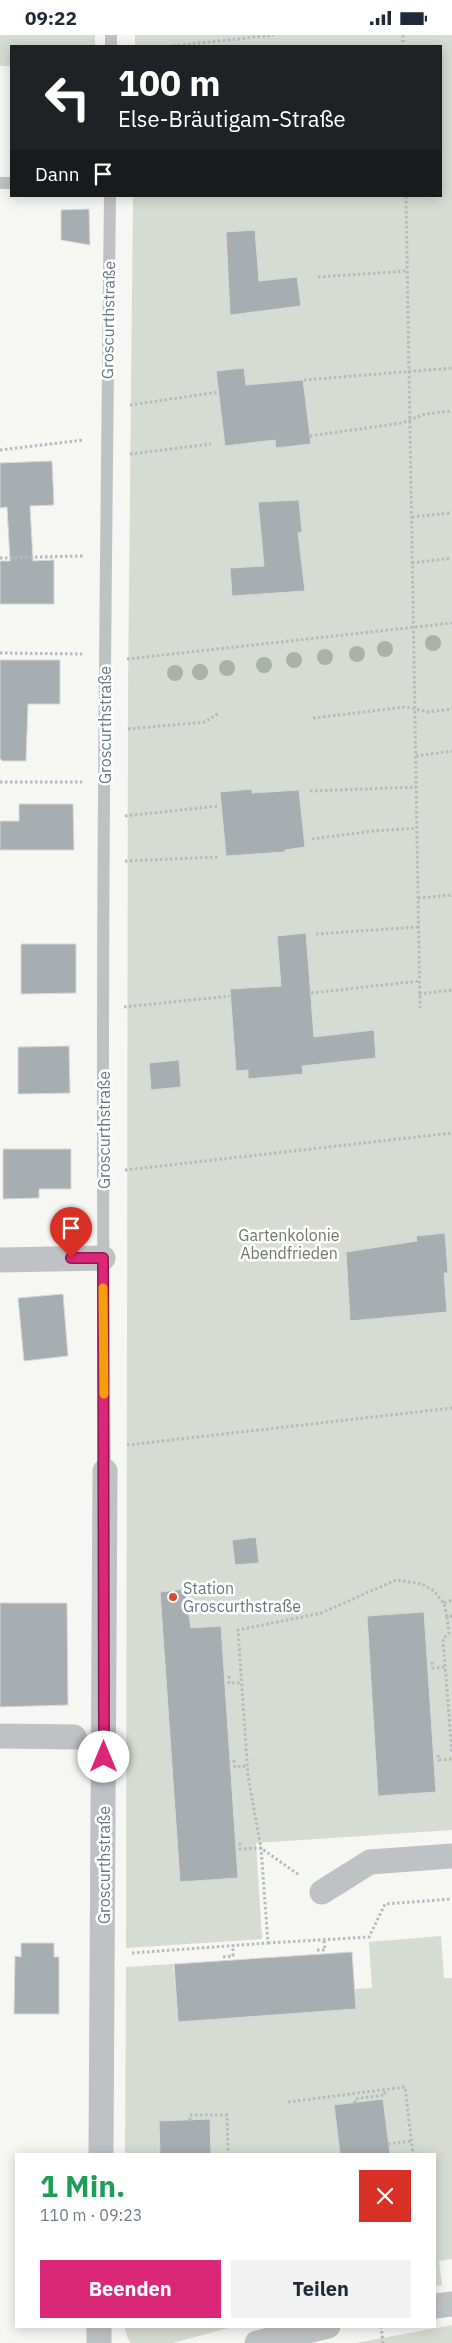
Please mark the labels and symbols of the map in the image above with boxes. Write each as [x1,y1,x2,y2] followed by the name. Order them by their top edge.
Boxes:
[97,261,119,379] street label: Groscurthstraße
[95,666,115,784] street label: Groscurthstraße
[94,1071,114,1189] street label: Groscurthstraße
[50,1207,92,1258] pin
[238,1225,340,1263] park label: Gartenkolonie Abendfrieden
[183,1578,301,1616] place label: Station Groscurthstraße
[167,1591,179,1603] marker: Station Groscurthstraße
[77,1730,129,1782] position arrow
[94,1806,114,1924] street label: Groscurthstraße

